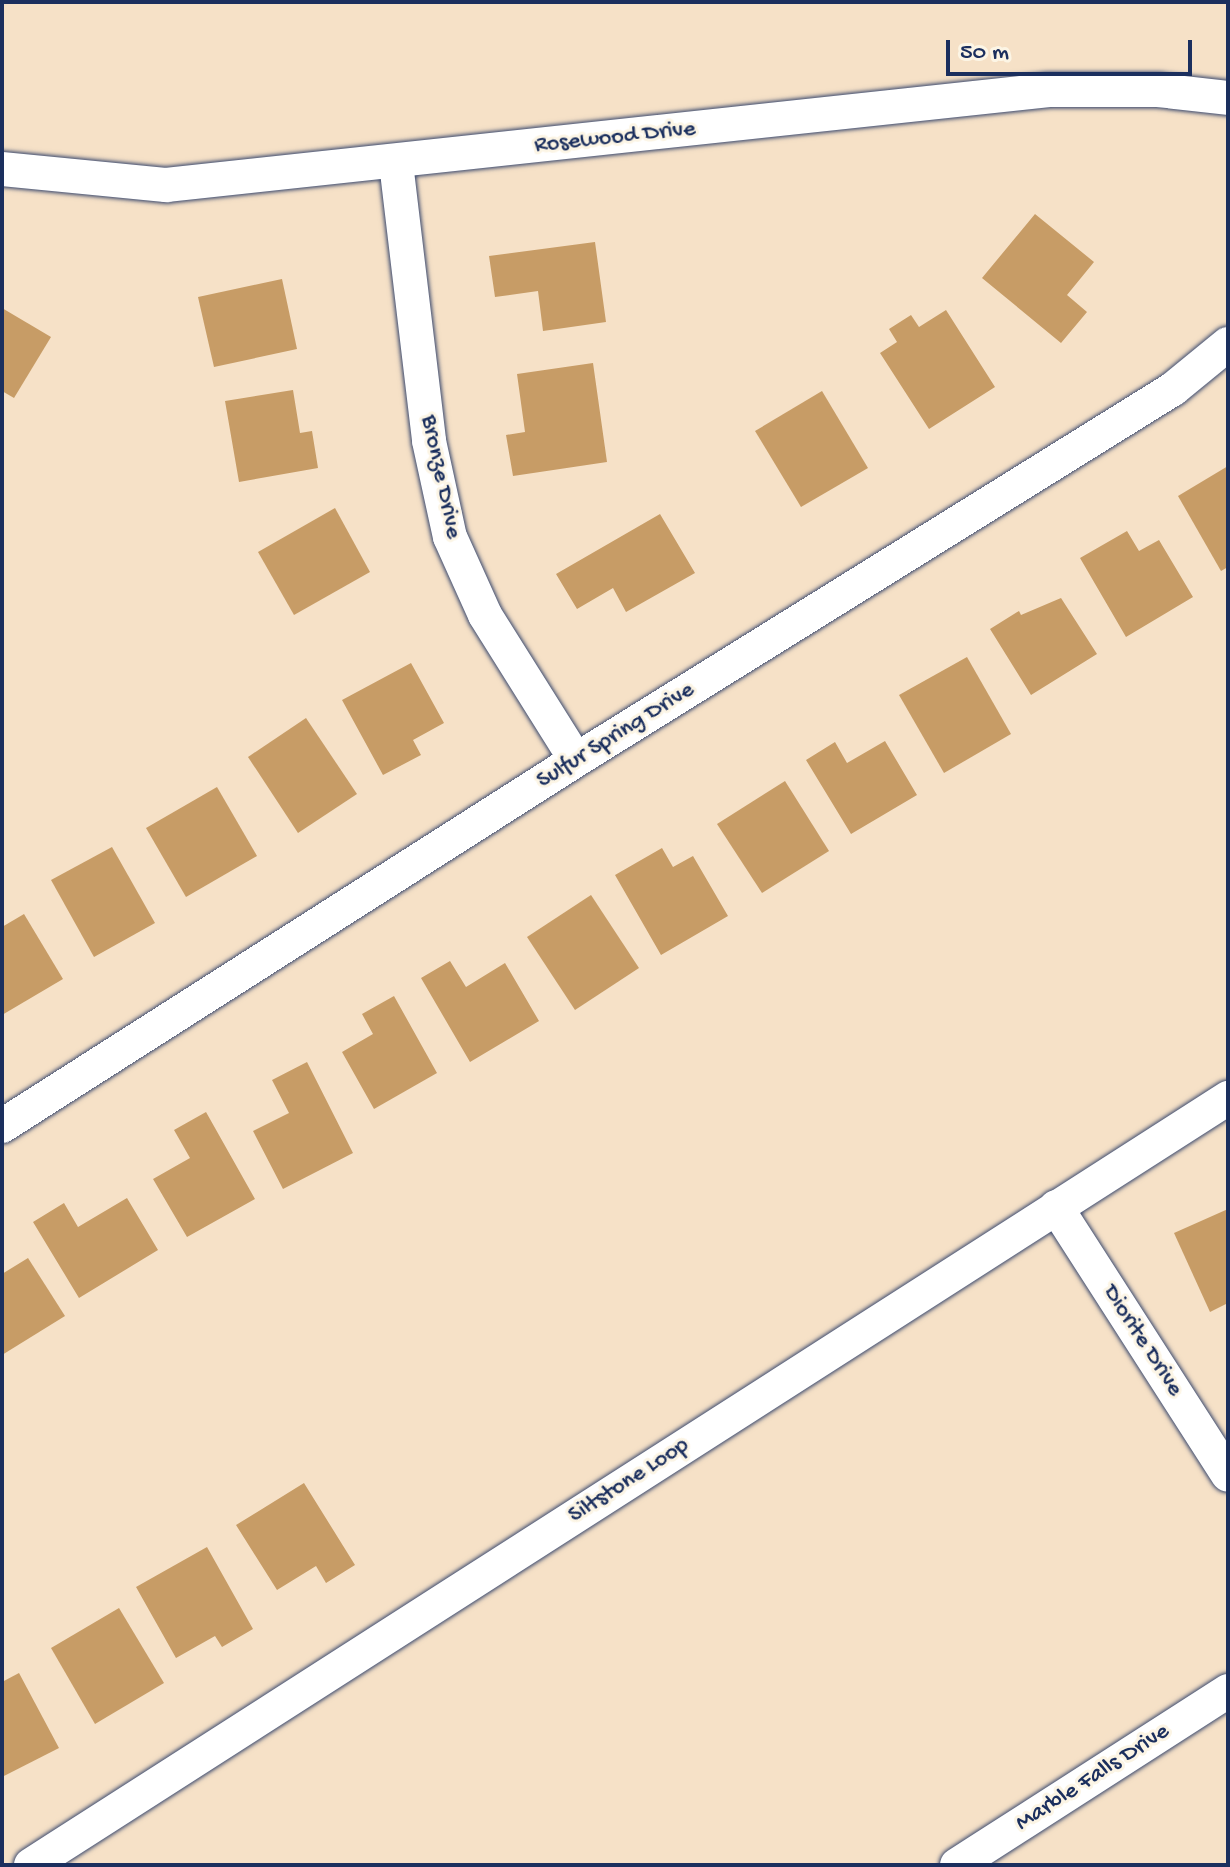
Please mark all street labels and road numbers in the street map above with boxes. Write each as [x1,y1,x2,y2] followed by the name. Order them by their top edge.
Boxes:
[533,115,697,161] street label: Rosewood Drive
[413,413,467,541] street label: Bronze Drive
[532,676,700,796] street label: Sulfur Spring Drive
[1095,1280,1189,1402] street label: Diorite Drive
[564,1431,694,1531] street label: Siltstone Loop
[1011,1718,1175,1838] street label: Marble Falls Drive

